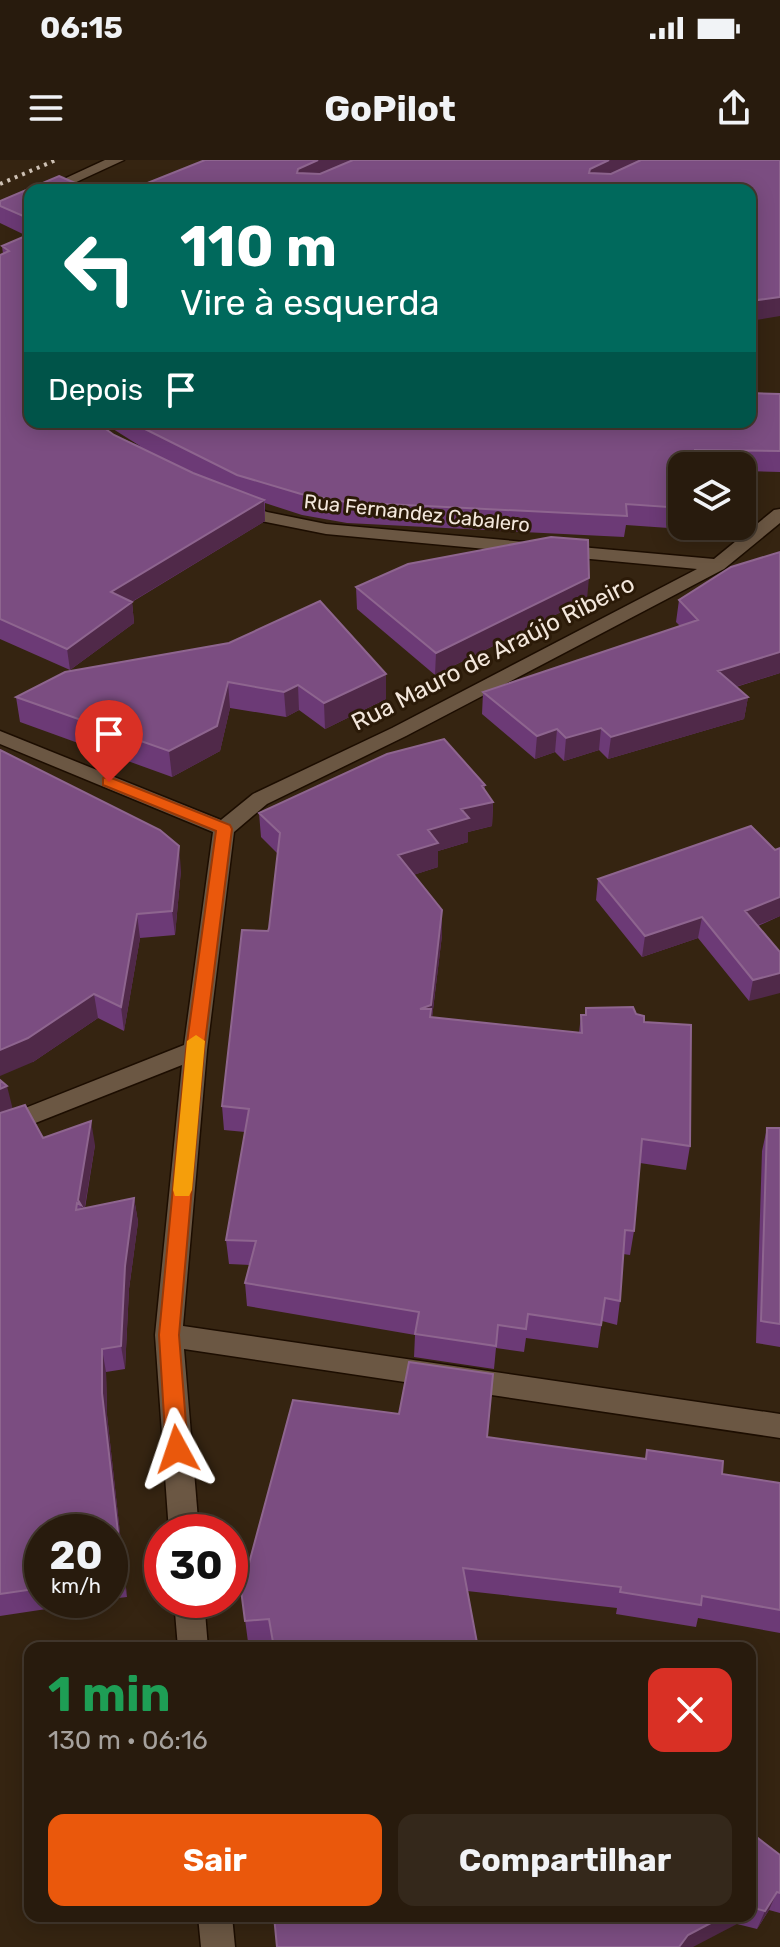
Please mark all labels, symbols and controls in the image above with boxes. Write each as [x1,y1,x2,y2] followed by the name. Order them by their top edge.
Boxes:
[40,10,123,46] text: 06:15
[24,86,68,130] icon: menu
[712,86,756,130] icon: share
[324,87,456,130] text: GoPilot
[180,214,337,280] text: 110 m
[48,216,152,320] icon: left
[180,281,440,324] text: Vire à esquerda
[159,368,203,412] icon: arrive
[48,372,143,408] text: Depois
[668,452,756,540] map controls
[668,452,756,540] button: layers
[303,489,531,537] street label: Rua Fernandez Cabalero
[347,569,639,737] street label: Rua Mauro de Araújo Ribeiro
[75,700,143,782] pin
[87,712,131,756] icon: arrive
[135,1407,219,1491] position arrow
[144,1514,248,1618] speed limit sign: 30
[49,1532,103,1579] text: 20
[51,1574,101,1598] text: km/h
[48,1666,171,1723] text: 1 min
[648,1668,732,1752] button: close
[48,1725,208,1756] text: 130 m · 06:16
[48,1814,382,1906] button: Sair
[398,1814,732,1906] button: Compartilhar

